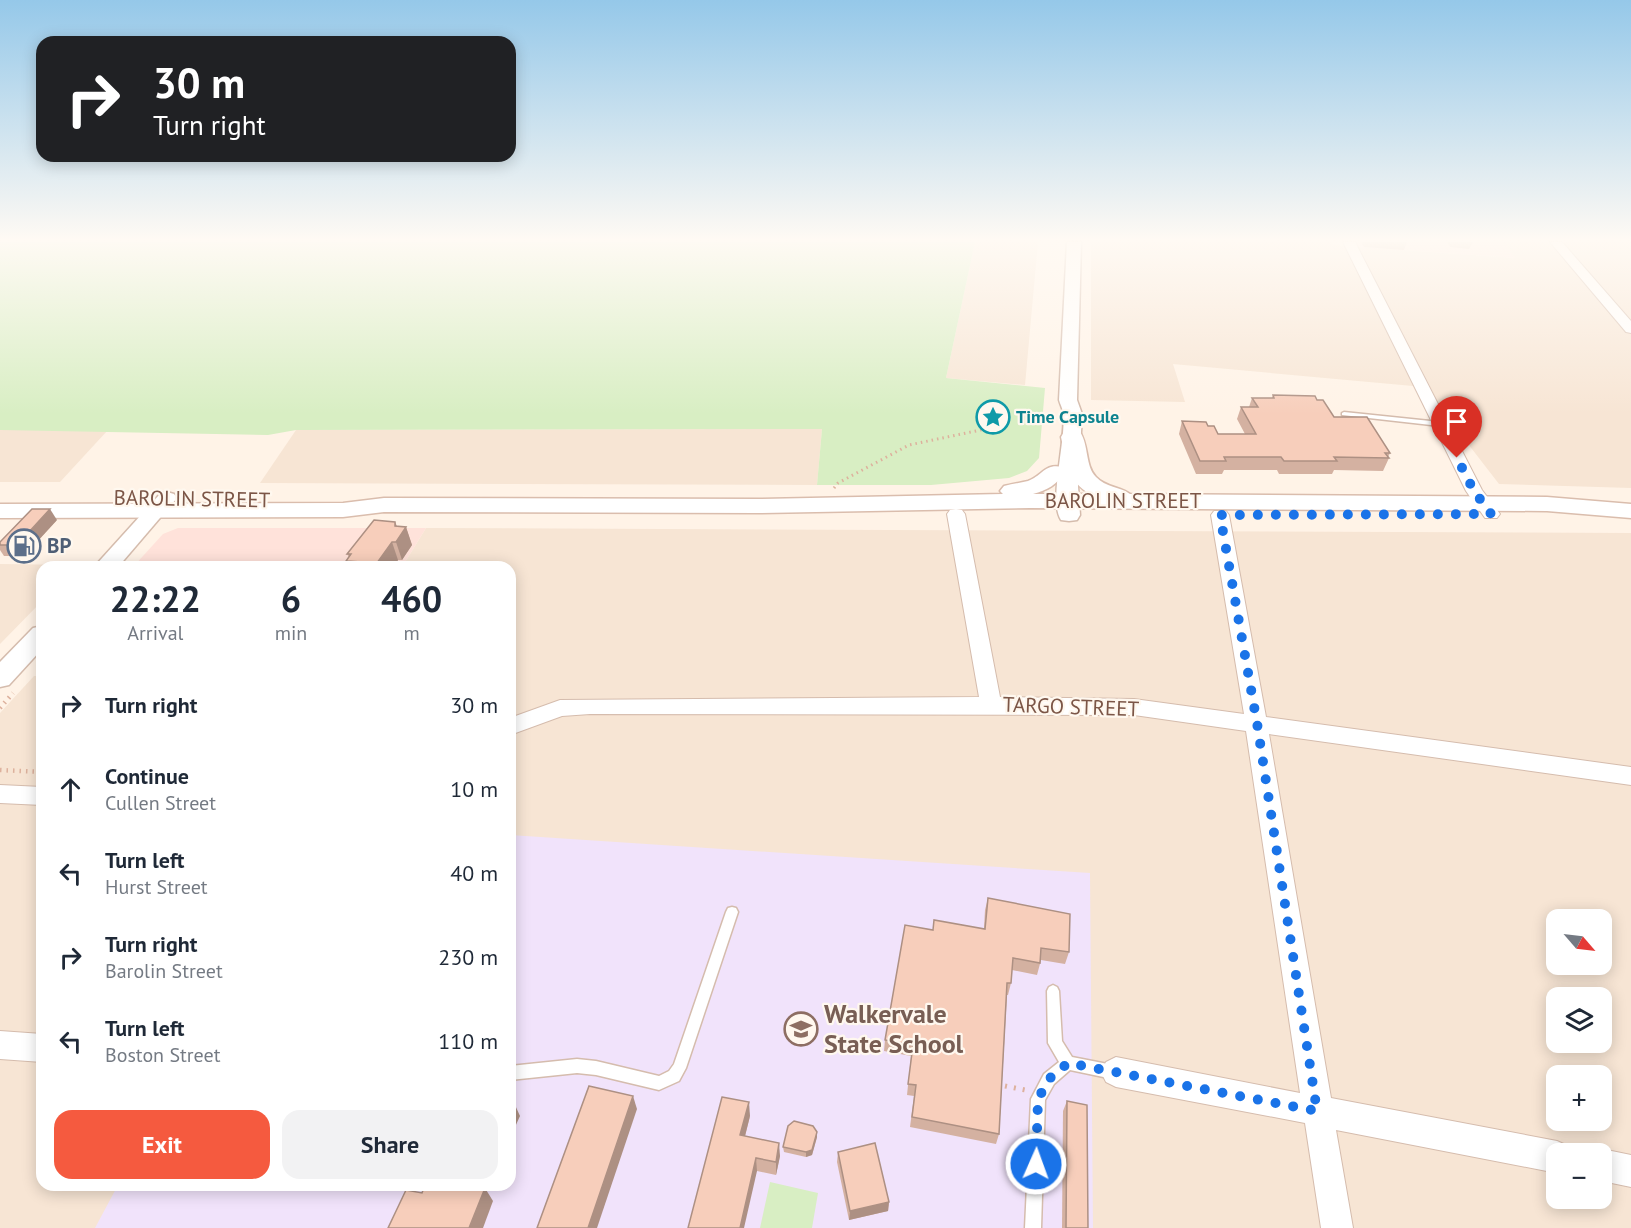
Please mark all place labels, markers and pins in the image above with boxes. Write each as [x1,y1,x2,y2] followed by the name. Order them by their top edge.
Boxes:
[1431,396,1482,458] pin
[975,399,1011,435] place icon: Time Capsule
[1016,405,1119,428] place label: Time Capsule
[6,528,42,564] fuel station icon: BP
[47,532,71,559] place label: BP
[824,997,964,1060] place label: Walkervale State School
[783,1011,819,1047] school or university icon: Walkervale State School

